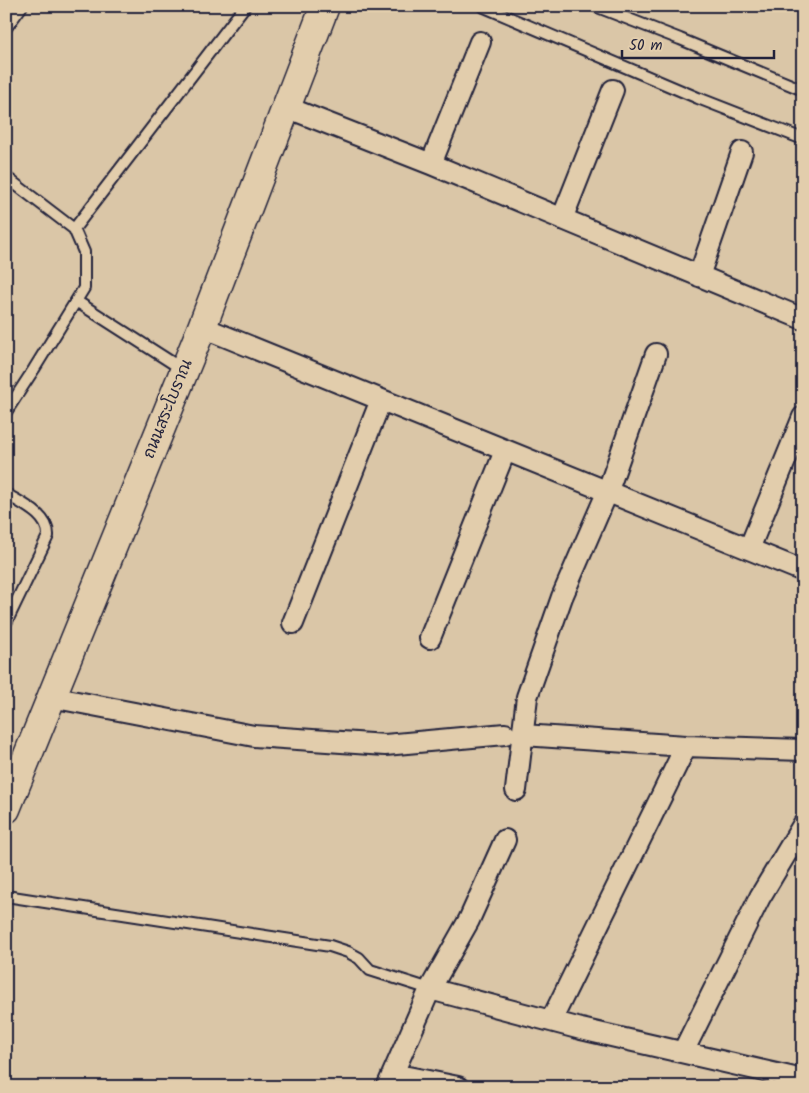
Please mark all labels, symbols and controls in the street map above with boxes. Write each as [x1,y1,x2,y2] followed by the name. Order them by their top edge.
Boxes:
[622,28,774,60] scale bar
[629,34,663,58] text: 50 m
[137,356,199,462] street label: ถนนสระโบราณ

